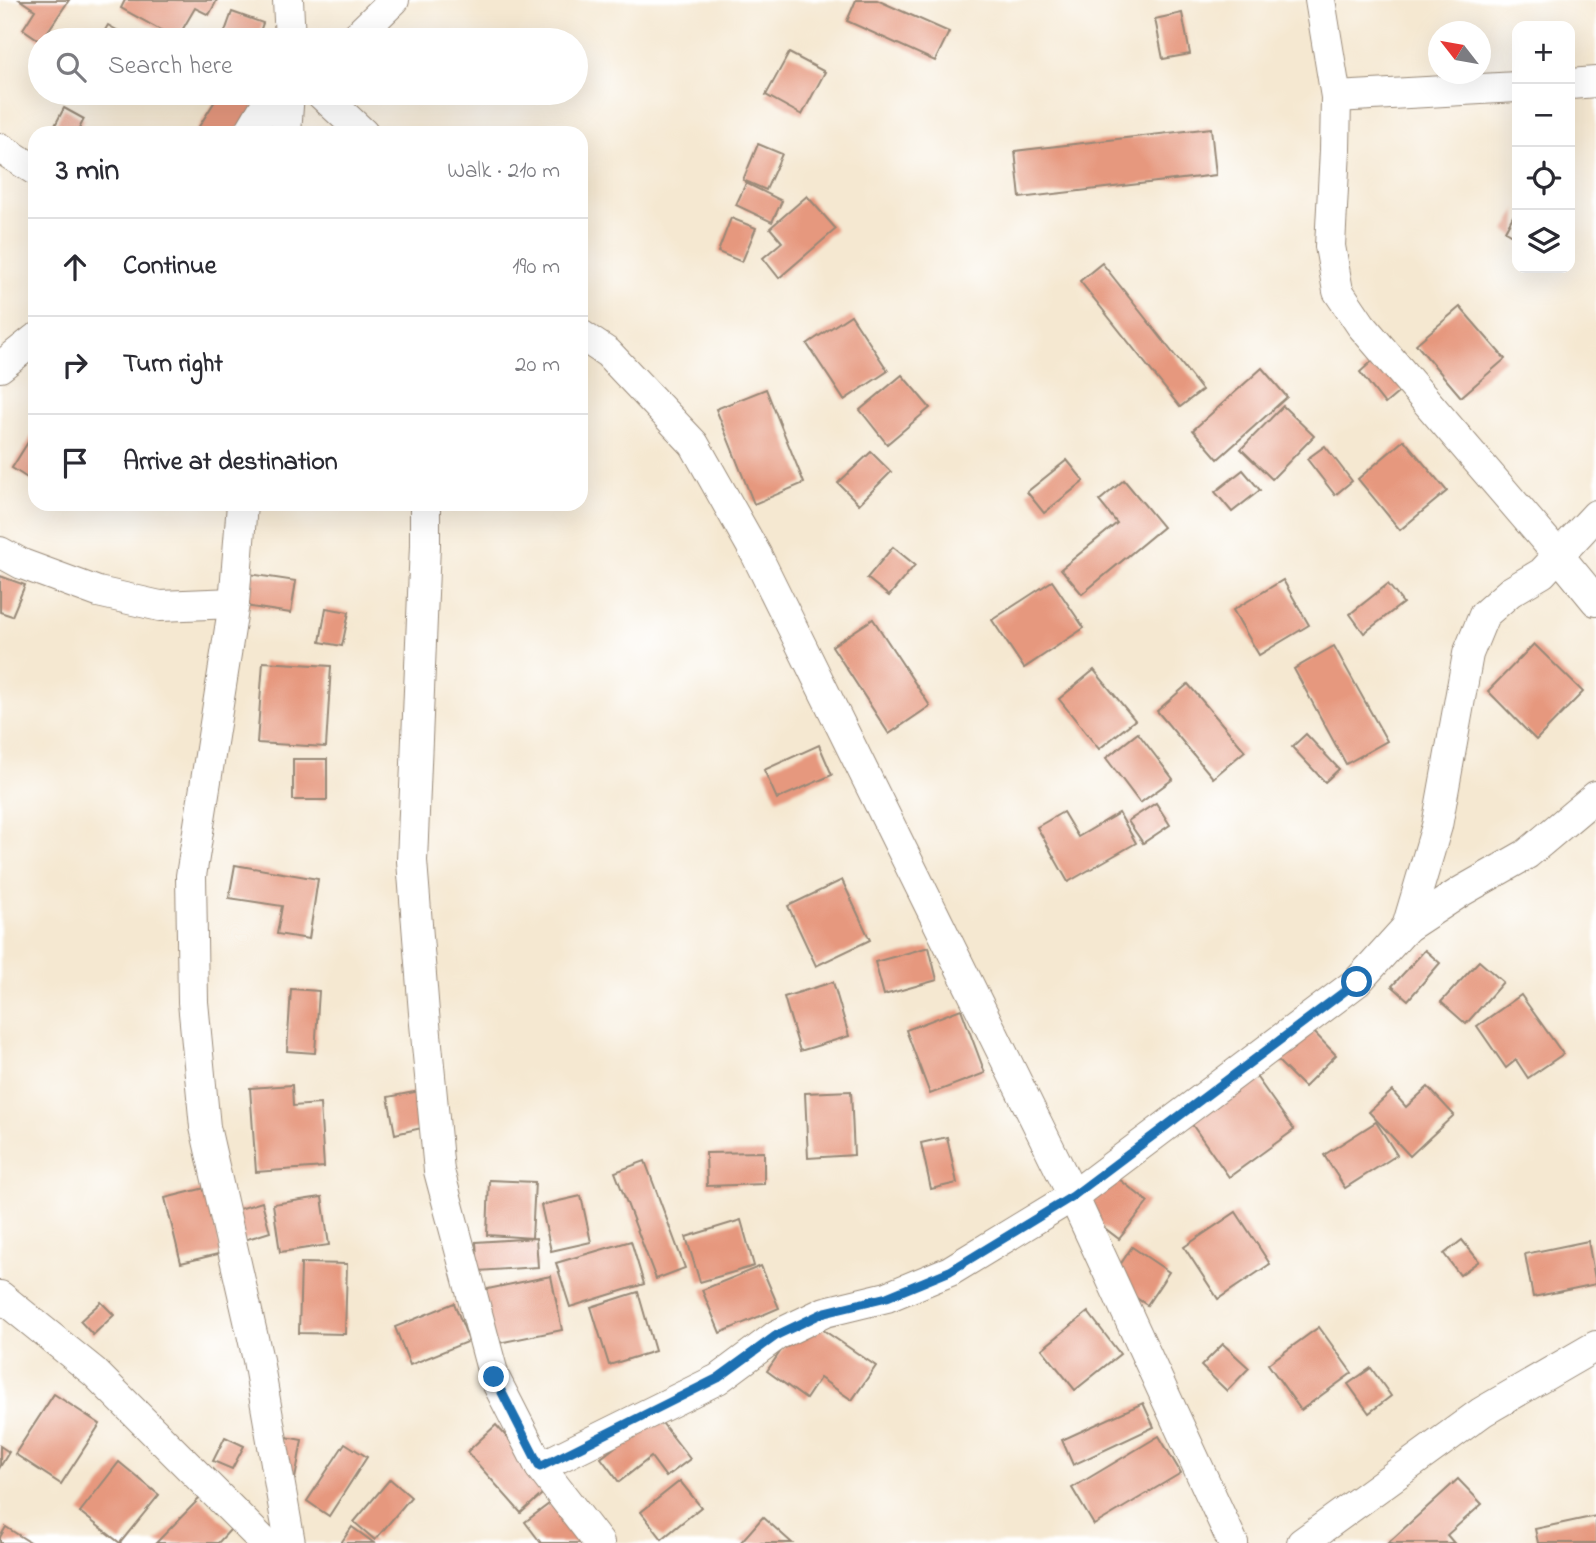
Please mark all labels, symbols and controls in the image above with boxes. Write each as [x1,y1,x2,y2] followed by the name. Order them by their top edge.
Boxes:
[1428,21,1491,84] north arrow
[1512,21,1575,273] map controls
[1512,21,1575,84] button: +
[28,28,588,105] search box
[52,48,90,86] icon: search
[108,48,233,86] text: Search here
[1512,84,1575,147] button: −
[1512,147,1575,210] button: locate
[56,150,119,194] text: 3 min
[447,155,560,188] text: Walk · 210 m
[1512,210,1575,273] button: layers
[56,248,94,286] icon: ahead
[123,248,216,286] text: Continue
[512,251,560,284] text: 190 m
[56,346,94,384] icon: right
[123,346,223,384] text: Turn right
[515,349,560,382] text: 20 m
[56,444,94,482] icon: arrive
[123,444,338,482] text: Arrive at destination
[1341,966,1372,997] route start
[478,1361,509,1392] route end

